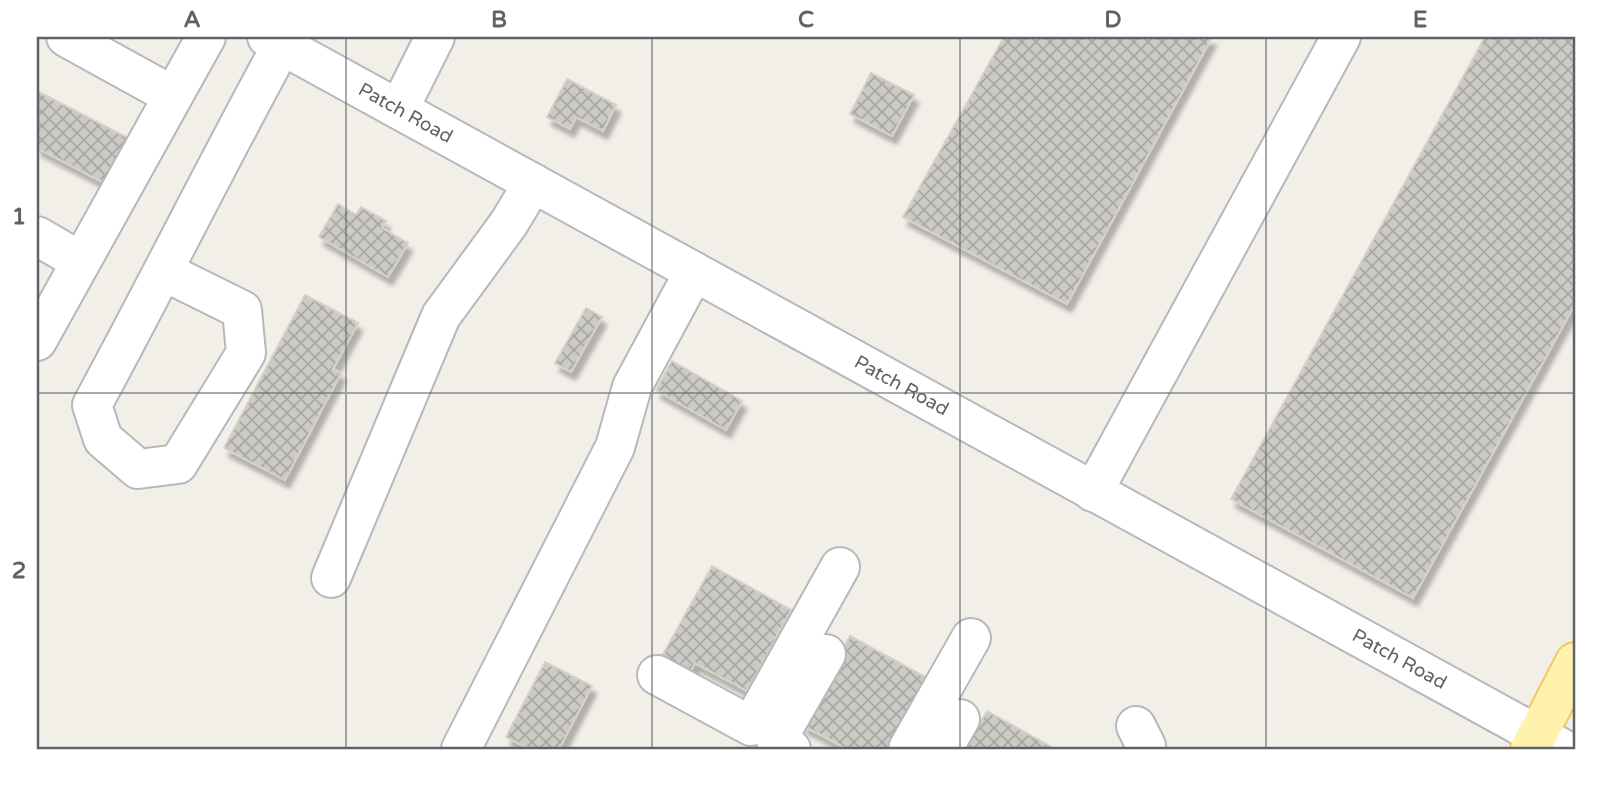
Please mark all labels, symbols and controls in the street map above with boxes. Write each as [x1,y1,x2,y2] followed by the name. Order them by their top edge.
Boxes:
[183,6,201,34] text: A
[491,6,507,34] text: B
[798,6,814,34] text: C
[1104,6,1122,34] text: D
[1413,6,1427,34] text: E
[354,78,456,148] street label: Patch Road
[12,203,26,231] text: 1
[851,351,953,420] street label: Patch Road
[12,557,26,585] text: 2
[1348,624,1450,694] street label: Patch Road

